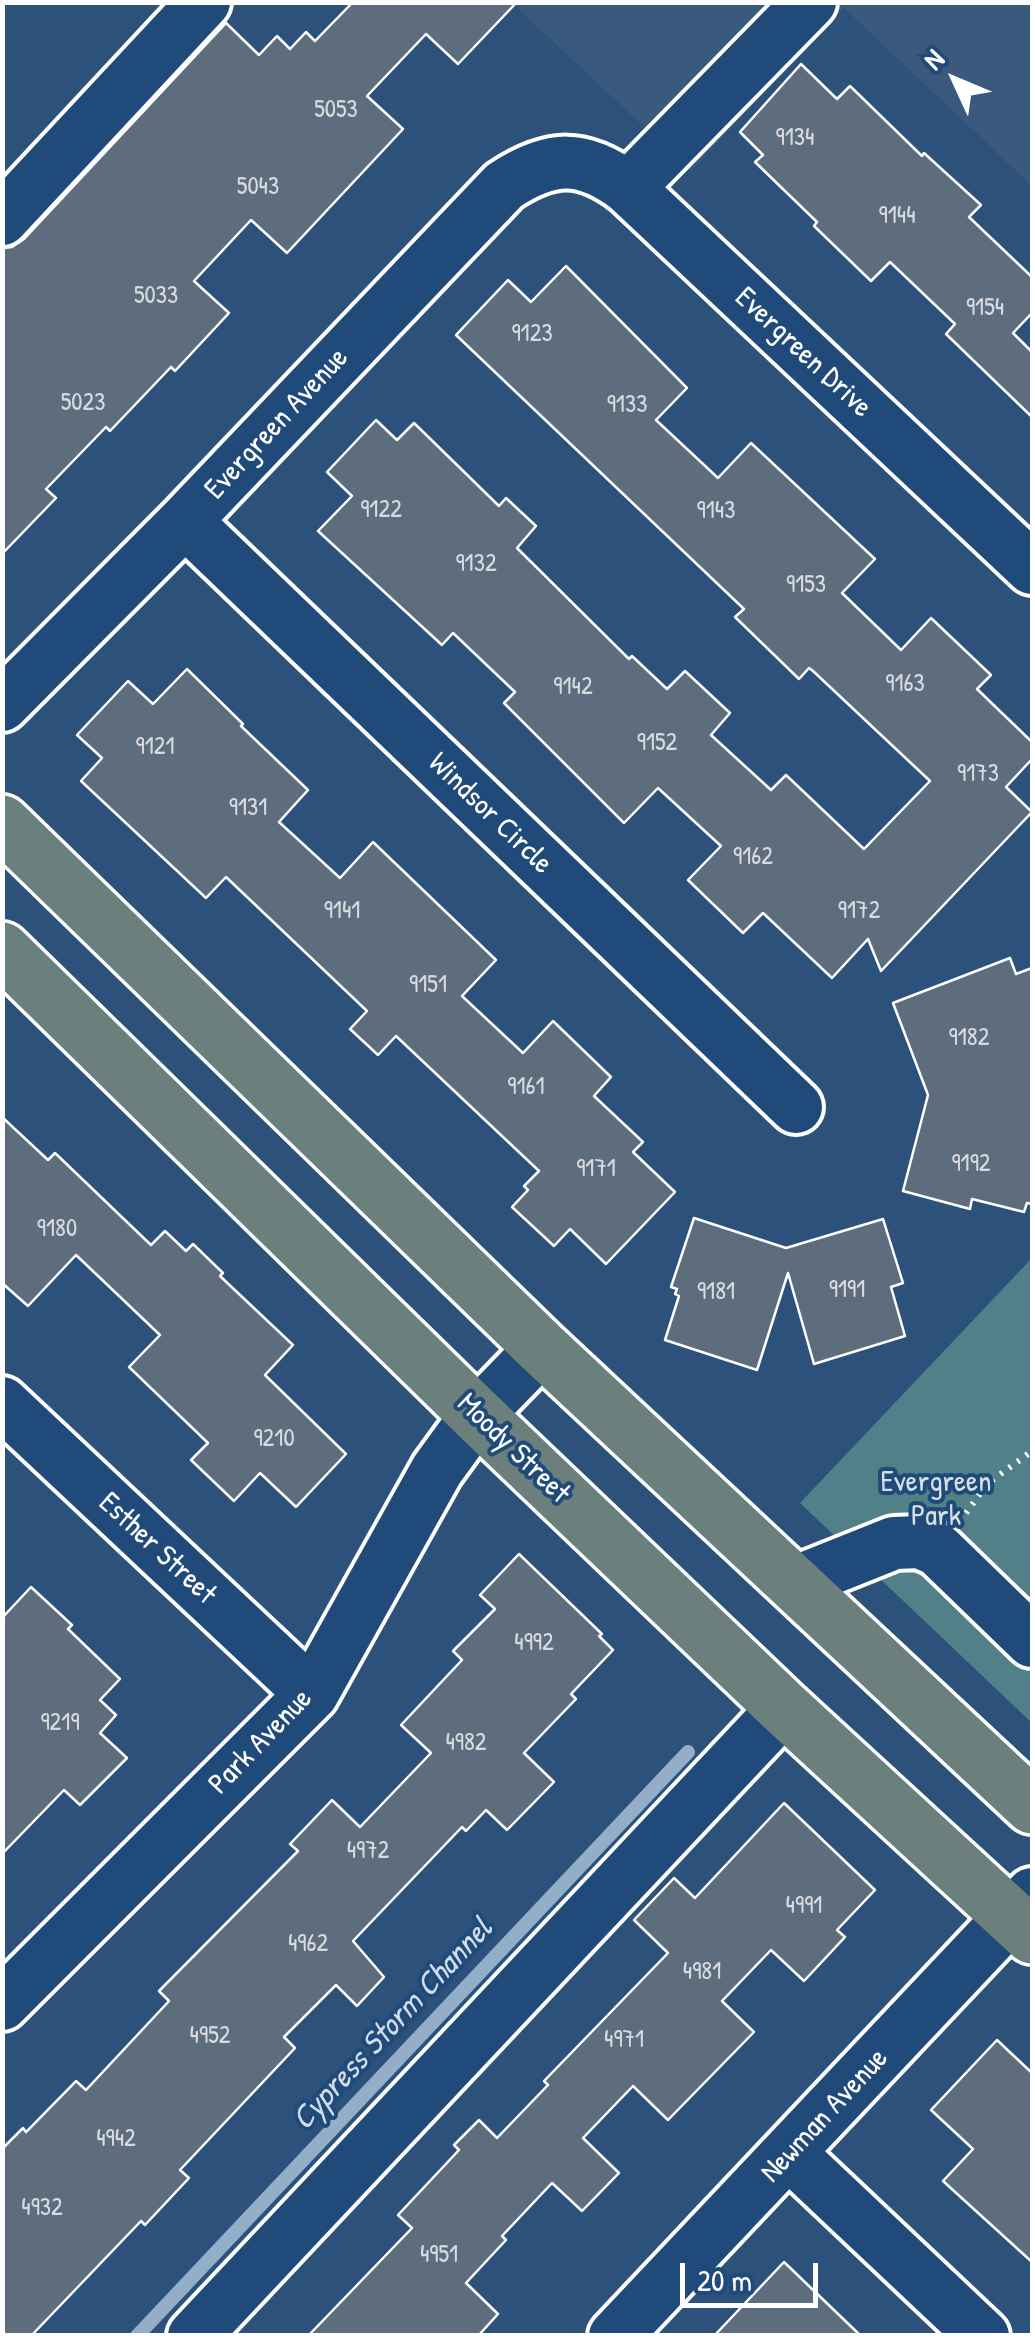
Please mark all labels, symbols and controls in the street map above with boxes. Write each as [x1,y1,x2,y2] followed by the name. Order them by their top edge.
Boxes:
[905,30,1005,130] north arrow
[915,41,952,78] text: N
[314,95,358,125] house number: 5053
[776,123,814,153] house number: 9134
[237,172,279,202] house number: 5043
[879,201,915,231] house number: 9144
[727,280,879,426] street label: Evergreen Drive
[134,281,178,311] house number: 5033
[966,293,1004,323] house number: 9154
[511,319,553,349] house number: 9123
[198,341,356,507] street label: Evergreen Avenue
[61,388,105,418] house number: 5023
[607,390,647,420] house number: 9133
[360,495,402,525] house number: 9122
[697,496,735,526] house number: 9143
[455,549,497,579] house number: 9132
[786,570,826,600] house number: 9153
[885,669,925,699] house number: 9163
[553,672,593,702] house number: 9142
[637,728,677,758] house number: 9152
[135,732,175,762] house number: 9121
[420,746,560,882] street label: Windsor Circle
[957,759,999,789] house number: 9173
[229,793,267,823] house number: 9131
[733,842,773,872] house number: 9162
[324,896,360,926] house number: 9141
[838,896,880,926] house number: 9172
[409,970,447,1000] house number: 9151
[949,1023,989,1053] house number: 9182
[507,1072,545,1102] house number: 9161
[951,1149,991,1179] house number: 9192
[576,1154,616,1184] house number: 9171
[37,1214,77,1244] house number: 9180
[829,1275,865,1305] house number: 9191
[697,1277,735,1307] house number: 9181
[449,1386,577,1512] street label: Moody Street
[253,1424,295,1454] house number: 9210
[880,1465,992,1536] park label: Evergreen Park
[91,1485,223,1613] street label: Esther Street
[514,1628,554,1658] house number: 4992
[202,1682,320,1802] street label: Park Avenue
[40,1708,80,1738] house number: 9219
[445,1728,487,1758] house number: 4982
[347,1836,389,1866] house number: 4972
[786,1891,822,1921] house number: 4991
[285,1911,501,2139] water label: Cypress Storm Channel
[288,1929,328,1959] house number: 4962
[683,1957,721,1987] house number: 4981
[190,2021,230,2051] house number: 4952
[604,2025,644,2055] house number: 4971
[754,2041,896,2191] street label: Newman Avenue
[96,2124,136,2154] house number: 4942
[21,2193,63,2223] house number: 4932
[420,2240,458,2270] house number: 4951
[685,2243,822,2305] scale bar
[697,2260,752,2300] text: 20 m

